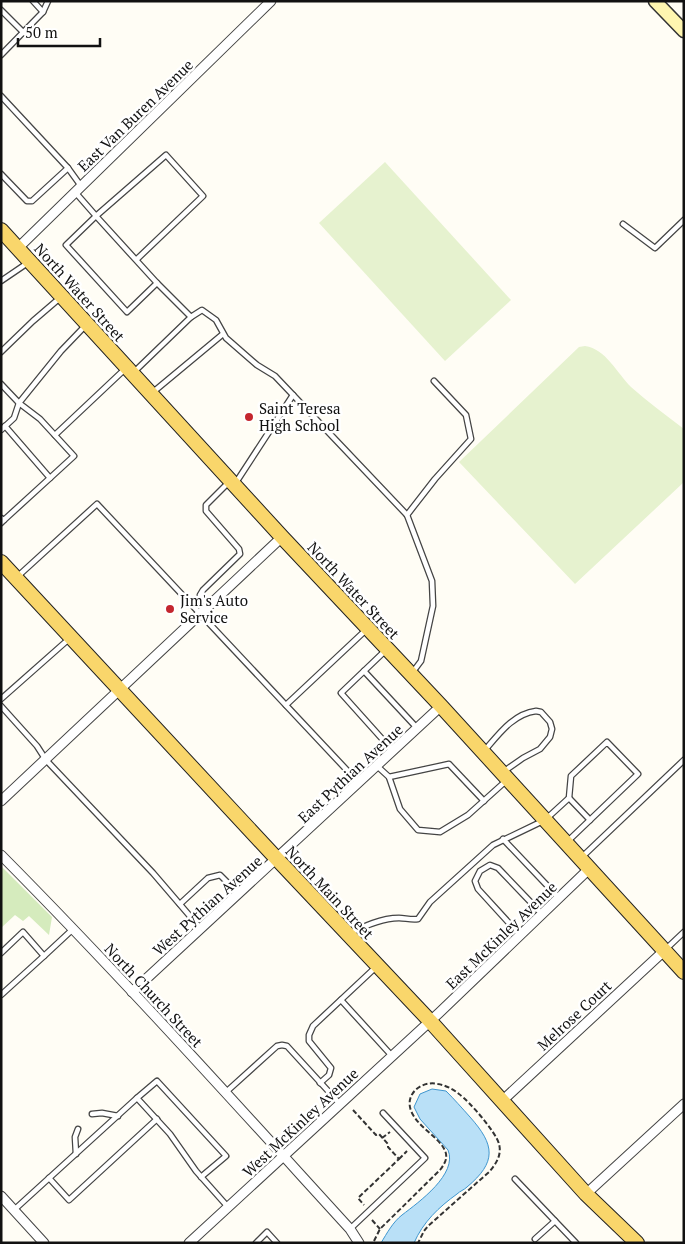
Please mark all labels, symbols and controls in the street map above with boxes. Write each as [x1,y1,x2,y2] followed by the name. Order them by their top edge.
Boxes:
[18,15,100,47] scale bar
[25,22,58,42] text: 50 m
[73,55,197,175] street label: East Van Buren Avenue
[30,238,130,346] street label: North Water Street
[259,398,341,435] place label: Saint Teresa High School
[243,411,255,423] marker: Saint Teresa High School
[304,537,405,643] street label: North Water Street
[180,590,248,627] place label: Jim's Auto Service
[164,603,176,615] marker: Jim's Auto Service
[293,719,407,827] street label: East Pythian Avenue
[282,841,379,943] street label: North Main Street
[148,851,266,959] street label: West Pythian Avenue
[441,877,561,993] street label: East McKinley Avenue
[101,939,208,1052] street label: North Church Street
[533,975,616,1054] street label: Melrose Court
[238,1063,362,1181] street label: West McKinley Avenue

